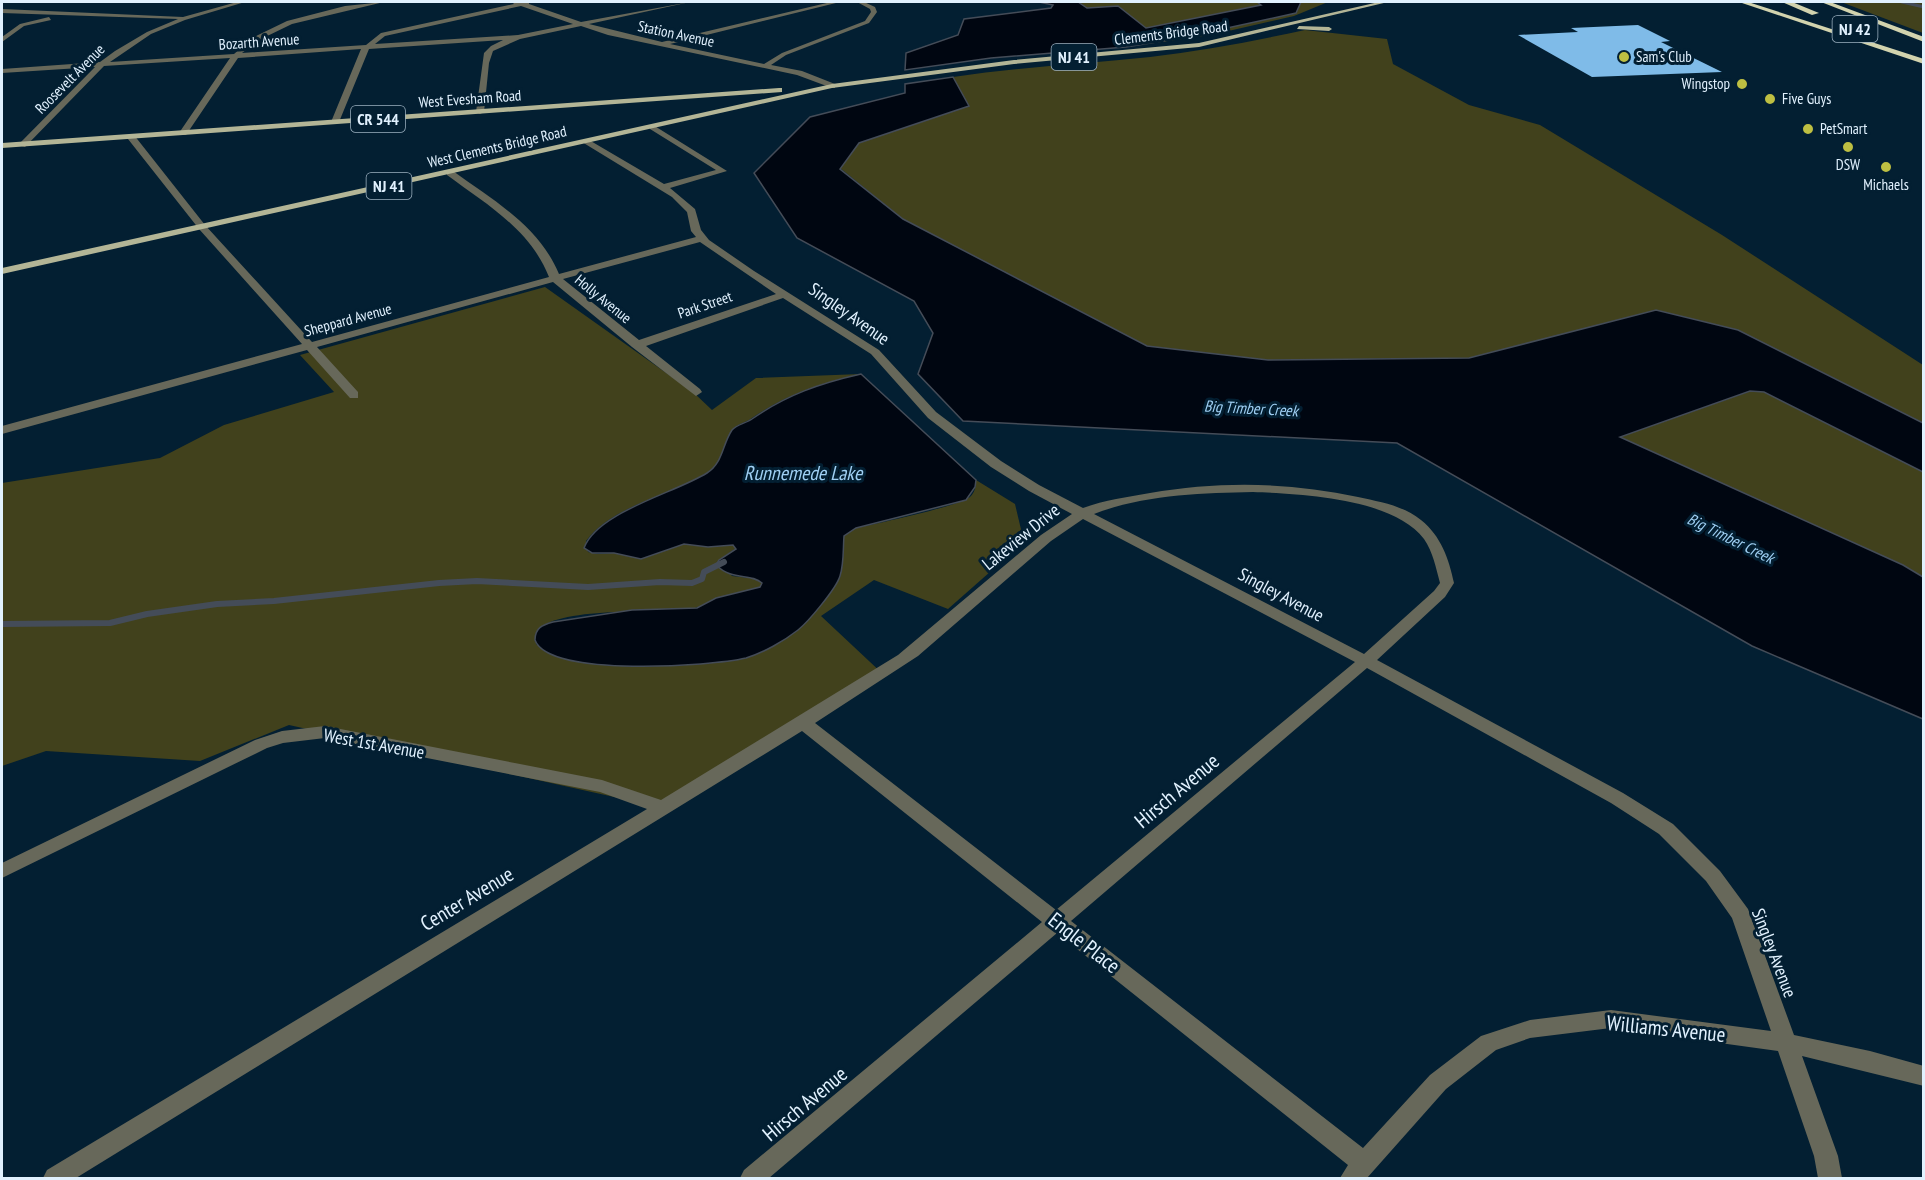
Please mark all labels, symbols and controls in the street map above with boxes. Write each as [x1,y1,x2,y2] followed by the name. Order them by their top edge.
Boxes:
[636,16,716,51] street label: Station Avenue
[1113,16,1229,49] street label: Clements Bridge Road
[1832,16,1878,42] road number: NJ 42
[218,29,300,54] street label: Bozarth Avenue
[31,40,109,118] street label: Roosevelt Avenue
[1052,44,1096,70] road number: NJ 41
[1636,47,1692,66] place label: Sam's Club
[1617,50,1631,64] marker: Sam's Club
[1682,74,1730,93] place label: Wingstop
[1735,77,1749,91] marker: Wingstop
[418,85,522,112] street label: West Evesham Road
[1782,89,1831,108] place label: Five Guys
[1763,92,1777,106] marker: Five Guys
[351,106,405,132] road number: CR 544
[1820,119,1867,138] place label: PetSmart
[426,121,568,172] street label: West Clements Bridge Road
[1801,122,1815,136] marker: PetSmart
[1841,140,1855,154] marker: DSW
[1836,155,1860,174] place label: DSW
[1879,160,1893,174] marker: Michaels
[366,173,412,199] road number: NJ 41
[1863,175,1909,194] place label: Michaels
[571,270,635,327] street label: Holly Avenue
[804,277,894,350] street label: Singley Avenue
[675,286,734,323] street label: Park Street
[302,299,394,340] street label: Sheppard Avenue
[1204,396,1300,421] water label: Big Timber Creek
[744,460,864,486] water label: Runnemede Lake
[977,498,1064,575] street label: Lakeview Drive
[1684,508,1779,568] water label: Big Timber Creek
[1234,562,1328,627] street label: Singley Avenue
[322,723,426,764] street label: West 1st Avenue
[1129,747,1225,834] street label: Hirsch Avenue
[415,860,518,937] street label: Center Avenue
[1747,905,1802,1001] street label: Singley Avenue
[1043,906,1126,979] street label: Engle Place
[1605,1009,1727,1048] street label: Williams Avenue
[757,1060,853,1147] street label: Hirsch Avenue

